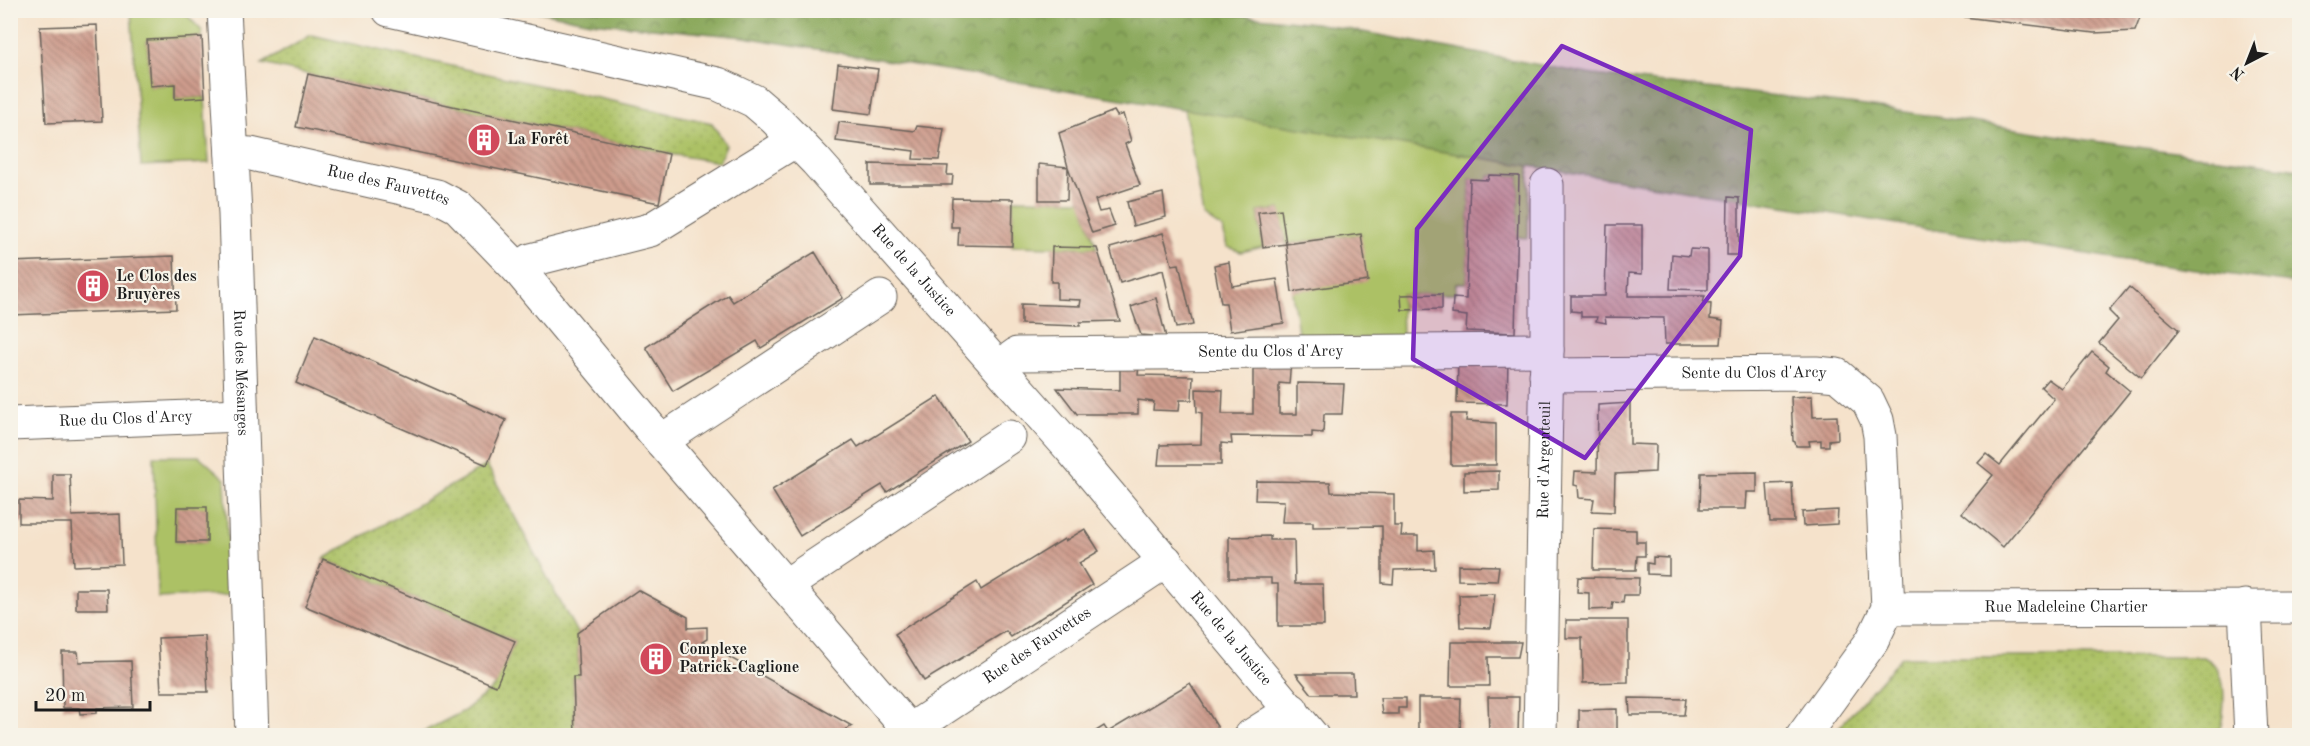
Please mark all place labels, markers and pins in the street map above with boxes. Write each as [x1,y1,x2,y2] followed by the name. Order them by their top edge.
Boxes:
[466,122,502,158] building icon: La Forêt
[507,132,569,148] place label: La Forêt
[75,268,111,304] building icon: Le Clos des Bruyères
[116,269,197,303] place label: Le Clos des Bruyères
[638,641,674,677] building icon: Complexe Patrick-Caglione
[679,642,799,676] place label: Complexe Patrick-Caglione

